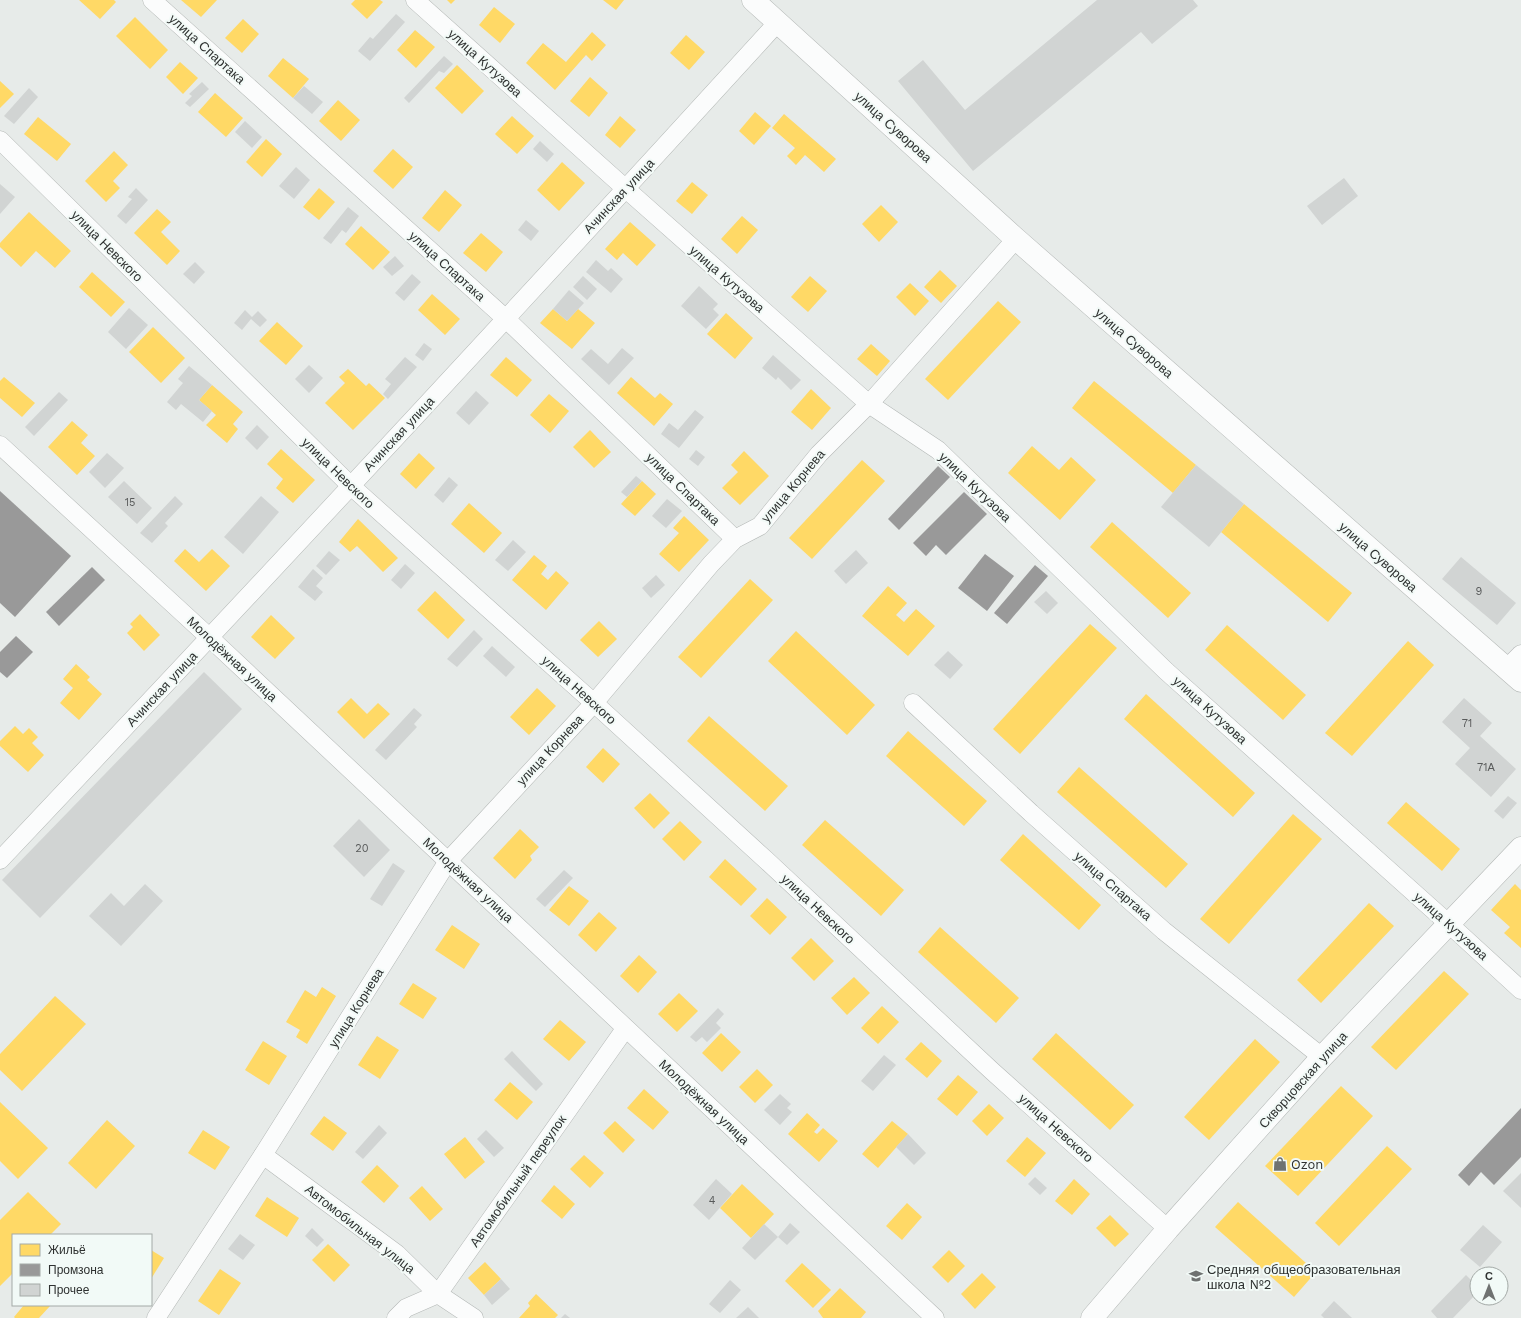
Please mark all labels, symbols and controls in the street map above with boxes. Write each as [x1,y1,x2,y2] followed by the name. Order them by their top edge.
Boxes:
[166,11,249,88] street label: улица Спартака
[445,26,525,100] street label: улица Кутузова
[851,88,935,166] street label: улица Суворова
[581,155,658,237] street label: Ачинская улица
[68,207,146,285] street label: улица Невского
[406,228,489,305] street label: улица Спартака
[687,243,768,316] street label: улица Кутузова
[1092,305,1177,381] street label: улица Суворова
[361,393,438,475] street label: Ачинская улица
[299,435,377,511] street label: улица Невского
[758,446,828,526] street label: улица Корнева
[936,449,1015,526] street label: улица Кутузова
[643,450,724,529] street label: улица Спартака
[125,496,135,509] house number: 15
[1336,519,1421,595] street label: улица Суворова
[1476,585,1483,598] house number: 9
[184,613,281,705] street label: Молодёжная улица
[124,648,201,730] street label: Ачинская улица
[539,653,619,727] street label: улица Невского
[1170,673,1250,747] street label: улица Кутузова
[514,711,587,788] street label: улица Корнева
[1462,717,1472,730] house number: 71
[1477,761,1496,774] house number: 71А
[420,834,517,926] street label: Молодёжная улица
[355,842,369,855] house number: 20
[1071,849,1155,924] street label: улица Спартака
[778,871,858,947] street label: улица Невского
[1411,889,1491,963] street label: улица Кутузова
[326,965,387,1050] street label: улица Корнева
[1256,1028,1351,1131] street label: Скворцовская улица
[656,1056,753,1148] street label: Молодёжная улица
[1016,1091,1096,1165] street label: улица Невского
[467,1112,569,1250] street label: Автомобильный переулок
[1272,1156,1288,1172] shop icon: Ozon
[1291,1157,1323,1172] place label: Ozon
[302,1181,418,1277] street label: Автомобильная улица
[709,1194,716,1207] house number: 4
[12,1234,152,1306] legend
[48,1243,86,1257] text: Жильё
[1207,1262,1400,1292] place label: Средняя общеобразовательная школа №2
[48,1263,104,1277] text: Промзона
[1469,1266,1509,1306] north arrow
[1188,1268,1204,1284] school or university icon: Средняя общеобразовательная школа №2
[1485,1270,1493,1283] text: С
[48,1283,90,1297] text: Прочее

